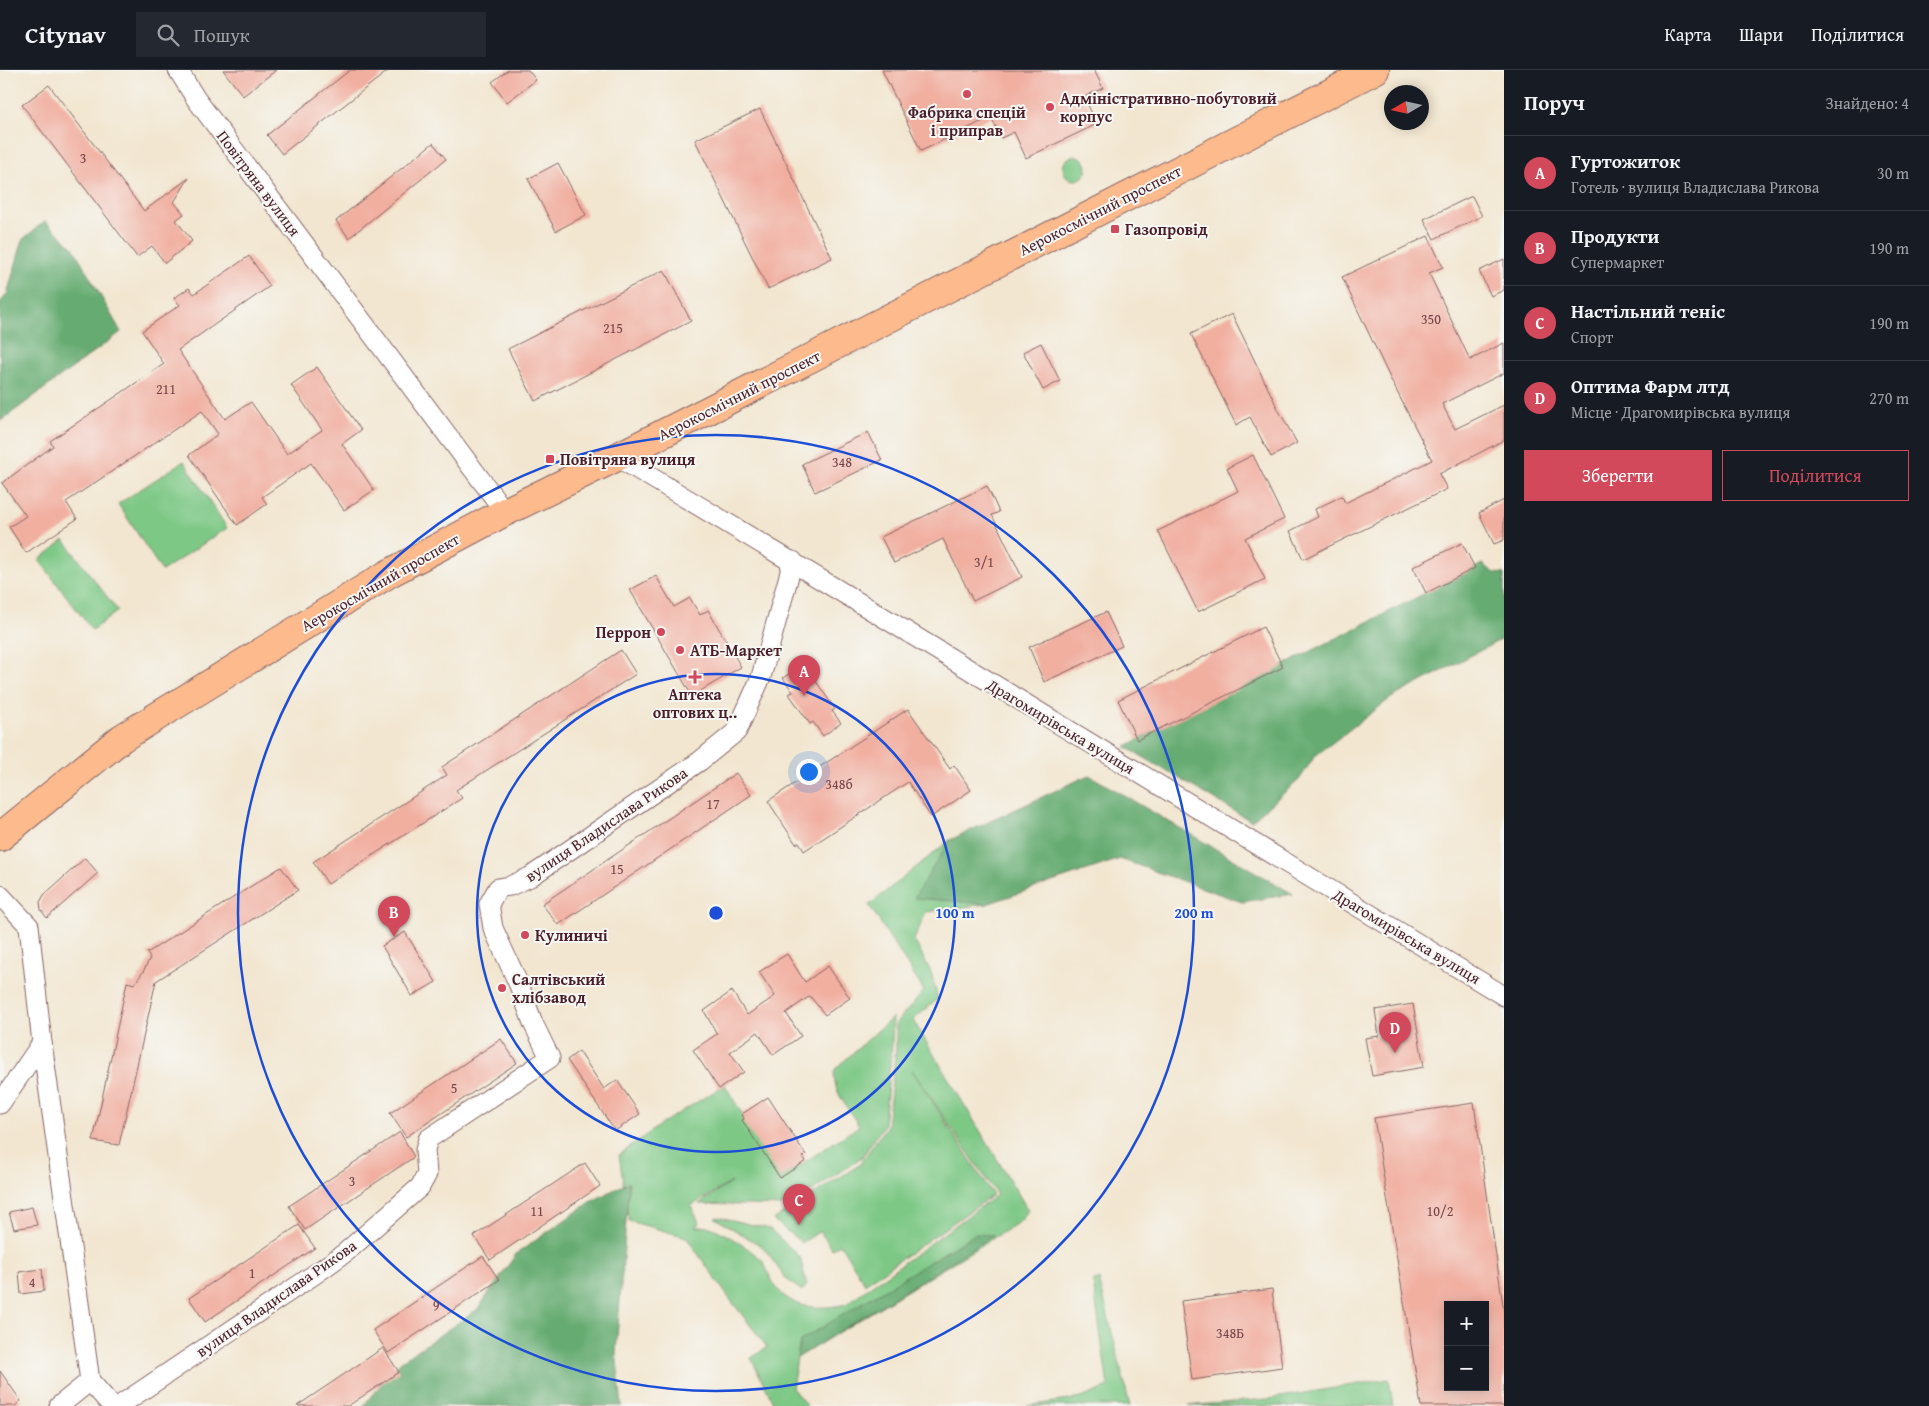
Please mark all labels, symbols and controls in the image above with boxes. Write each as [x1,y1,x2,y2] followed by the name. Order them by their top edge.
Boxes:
[136,12,486,57] search box
[25,17,106,52] text: Citynav
[154,21,182,49] icon: search
[194,21,250,49] text: Пошук
[1665,21,1711,48] text: Карта
[1739,21,1783,48] text: Шари
[1811,21,1904,48] text: Поділитися
[1384,85,1429,130] north arrow
[1060,86,1277,128] place label: Адміністративно-побутовий корпус
[1524,87,1585,118] text: Поруч
[961,88,973,100] marker: Фабрика спецій і приправ
[1826,91,1909,115] text: Знайдено: 4
[908,100,1026,142] place label: Фабрика спецій і приправ
[1044,101,1056,113] marker: Адміністративно-побутовий корпус
[211,125,307,241] street label: Повітряна вулиця
[1571,147,1680,175] text: Гуртожиток
[80,148,86,168] house number: 3
[1015,158,1186,261] street label: Аерокосмічний проспект
[1535,161,1545,185] text: A
[1877,161,1909,185] text: 30 m
[1571,175,1819,199] text: Готель · вулиця Владислава Рикова
[1125,217,1208,241] place label: Газопровiд
[1571,222,1659,250] text: Продукти
[1109,223,1121,235] marker: Газопровiд
[1535,236,1545,260] text: B
[1869,236,1909,260] text: 190 m
[1571,250,1664,274] text: Супермаркет
[1571,297,1725,325] text: Настільний теніс
[1421,309,1441,329] house number: 350
[1535,311,1545,335] text: C
[1869,311,1909,335] text: 190 m
[603,318,623,338] house number: 215
[1571,325,1613,349] text: Спорт
[654,343,825,446] street label: Аерокосмічний проспект
[1571,372,1730,400] text: Оптима Фарм лтд
[156,379,176,399] house number: 211
[1535,386,1545,410] text: D
[1869,386,1909,410] text: 270 m
[1571,400,1790,424] text: Місце · Драгомирівська вулиця
[560,447,696,471] place label: Повітряна вулиця
[1524,450,1712,501] button: Зберегти
[1722,450,1909,501] button: Поділитися
[832,452,852,472] house number: 348
[544,453,556,465] marker: Повітряна вулиця
[296,527,464,637] street label: Аерокосмічний проспект
[974,552,994,572] house number: 3/1
[596,620,651,644] place label: Перрон
[655,626,667,638] marker: Перрон
[690,638,782,662] place label: АТБ-Маркет
[674,644,686,656] marker: АТБ-Маркет
[788,655,820,696] pin: A
[689,671,701,683] marker: Аптека оптових ц‥
[982,672,1140,780] street label: Драгомирівська вулиця
[653,682,737,724] place label: Аптека оптових ц‥
[796,759,822,785] your location
[520,760,692,887] street label: вулиця Владислава Рикова
[825,774,853,794] house number: 348б
[706,794,720,814] house number: 17
[610,859,624,879] house number: 15
[1328,882,1486,990] street label: Драгомирівська вулиця
[378,896,410,937] pin: B
[935,902,975,923] text: 100 m
[1174,902,1214,923] text: 200 m
[707,904,725,922] centre of rings
[535,923,608,947] place label: Кулиничі
[519,929,531,941] marker: Кулиничі
[512,967,605,1009] place label: Салтівський хлібзавод
[496,982,508,994] marker: Салтівський хлібзавод
[1379,1012,1411,1053] pin: D
[451,1078,457,1098] house number: 5
[349,1171,355,1191] house number: 3
[783,1184,815,1225] pin: C
[530,1201,544,1221] house number: 11
[1427,1201,1453,1221] house number: 10/2
[191,1233,362,1363] street label: вулиця Владислава Рикова
[249,1263,255,1283] house number: 1
[29,1272,36,1292] house number: 4
[433,1295,440,1315] house number: 9
[1444,1301,1489,1391] map controls
[1444,1301,1489,1346] button: +
[1216,1323,1244,1343] house number: 348Б
[1444,1346,1489,1391] button: −

